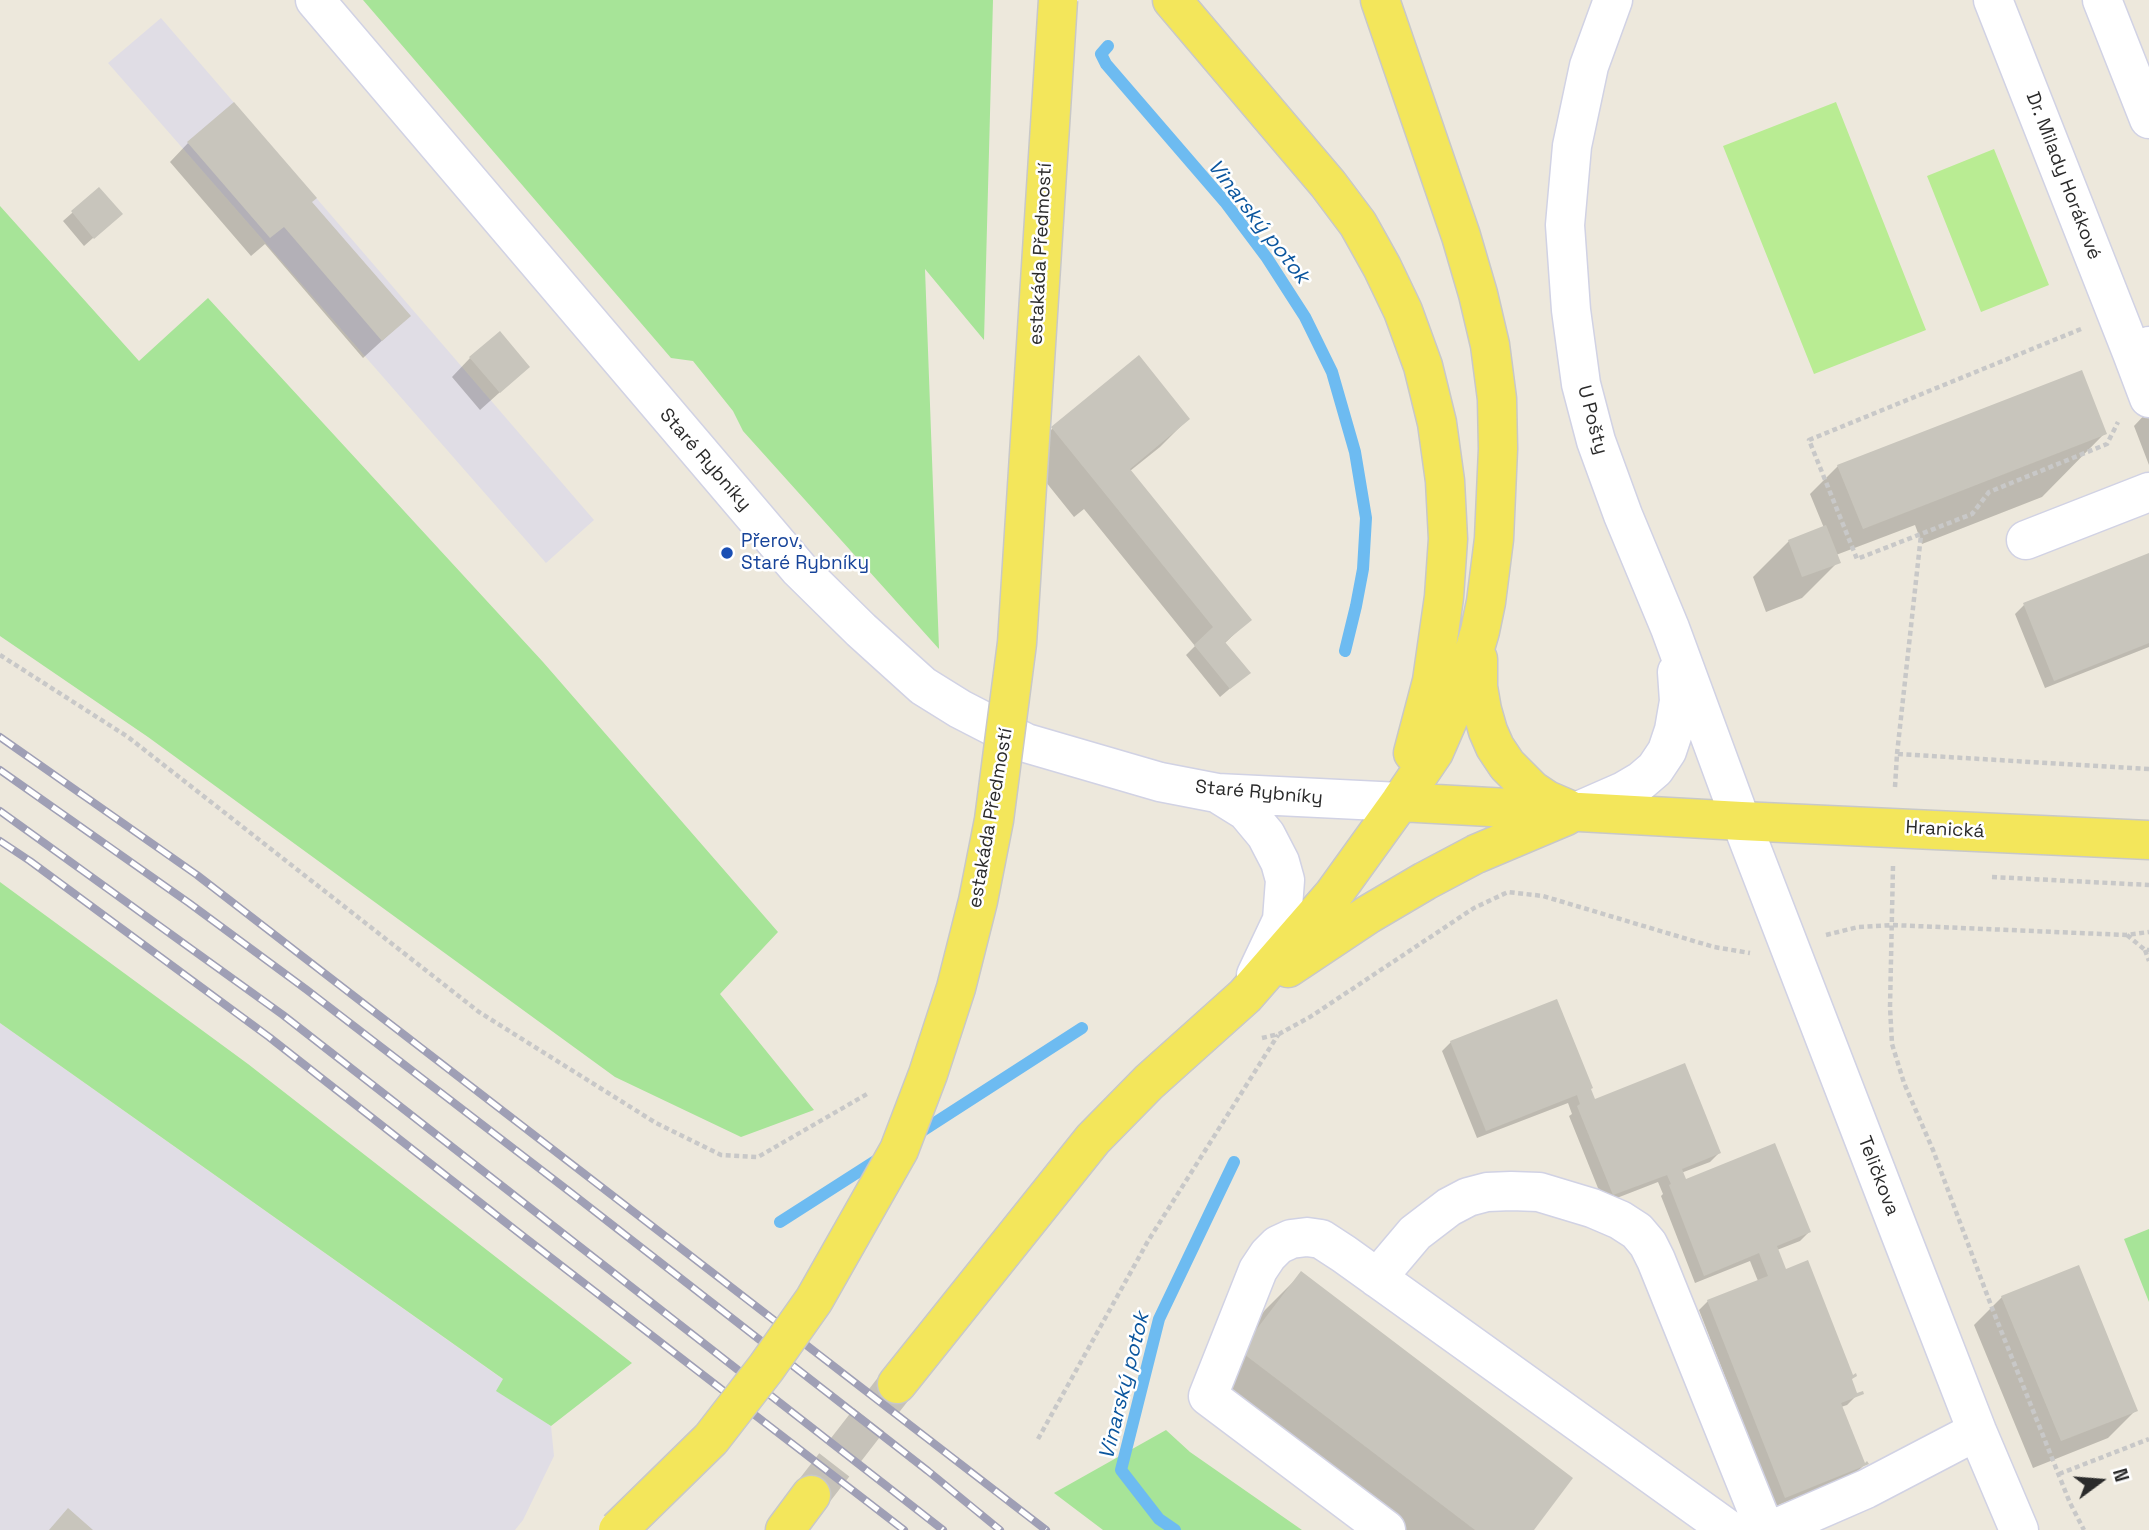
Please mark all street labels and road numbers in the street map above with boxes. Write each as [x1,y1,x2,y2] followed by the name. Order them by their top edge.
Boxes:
[2021,89,2105,263] street label: Dr. Milady Horákové
[1025,162,1057,346] street label: estakáda Předmostí
[1572,383,1612,457] street label: U Pošty
[654,404,756,516] street label: Staré Rybníky
[964,726,1018,910] street label: estakáda Předmostí
[1194,776,1324,810] street label: Staré Rybníky
[1905,817,1985,843] street label: Hranická
[1852,1133,1904,1219] street label: Teličkova

